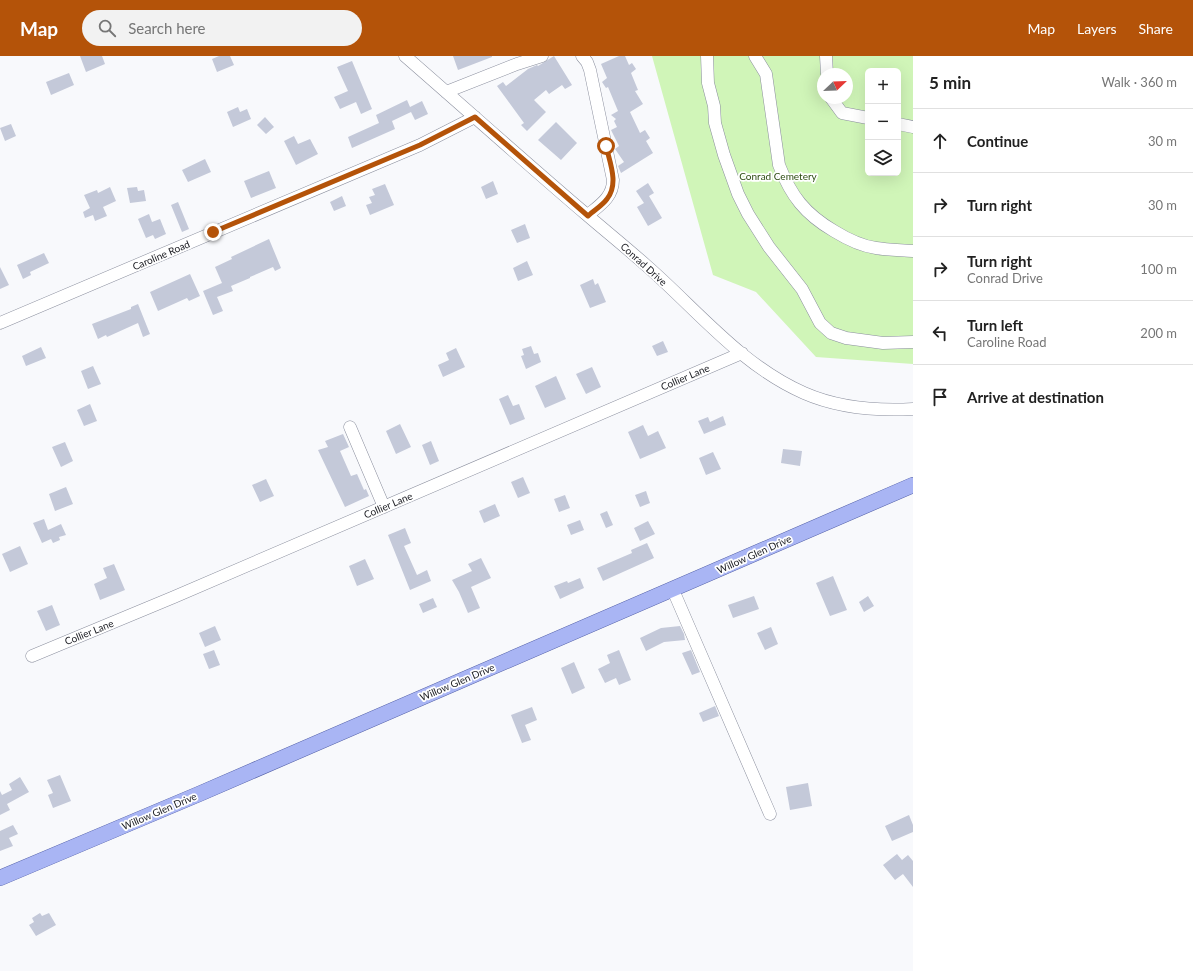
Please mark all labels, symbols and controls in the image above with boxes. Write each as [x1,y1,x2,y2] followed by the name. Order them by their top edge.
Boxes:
[82,10,362,46] search box
[20,17,58,40] text: Map
[96,17,118,39] icon: search
[128,19,206,37] text: Search here
[1027,20,1055,37] text: Map
[1077,20,1117,37] text: Layers
[1139,20,1173,37] text: Share
[817,68,853,104] north arrow
[865,68,901,176] map controls
[865,68,901,104] button: +
[929,72,971,93] text: 5 min
[1101,74,1177,90] text: Walk · 360 m
[865,104,901,140] button: −
[929,130,951,152] icon: ahead
[967,132,1028,150] text: Continue
[1148,133,1177,149] text: 30 m
[597,137,615,155] route start
[865,140,901,176] button: layers
[739,170,818,182] park label: Conrad Cemetery
[929,194,951,216] icon: right
[967,196,1032,214] text: Turn right
[1148,197,1177,213] text: 30 m
[204,223,222,241] route end
[131,238,191,272] street label: Caroline Road
[618,240,670,288] street label: Conrad Drive
[967,252,1032,270] text: Turn right
[929,258,951,280] icon: right
[1140,261,1177,277] text: 100 m
[967,270,1043,286] text: Conrad Drive
[967,316,1023,334] text: Turn left
[929,322,951,344] icon: left
[1140,325,1177,341] text: 200 m
[967,334,1046,350] text: Caroline Road
[659,361,711,393] street label: Collier Lane
[929,386,951,408] icon: arrive
[967,388,1104,406] text: Arrive at destination
[362,489,414,521] street label: Collier Lane
[715,532,793,576] street label: Willow Glen Drive
[63,617,115,647] street label: Collier Lane
[418,661,496,703] street label: Willow Glen Drive
[120,790,198,832] street label: Willow Glen Drive

